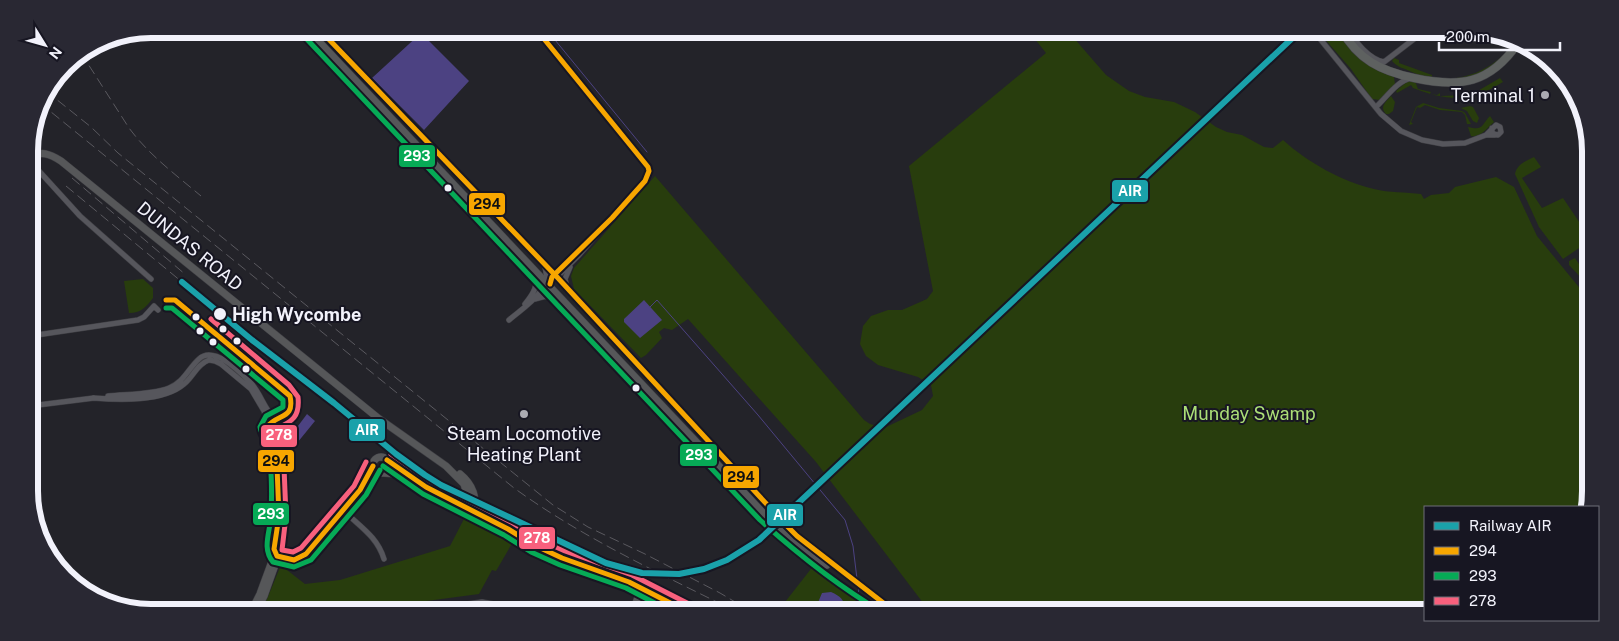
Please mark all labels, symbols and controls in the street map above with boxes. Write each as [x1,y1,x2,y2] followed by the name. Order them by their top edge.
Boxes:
[20,20,70,70] north arrow
[1439,20,1560,52] scale bar
[1446,28,1490,45] text: 200 m
[46,44,65,62] text: N
[1451,85,1535,106] place label: Terminal 1
[1539,89,1551,101] marker: Terminal 1
[398,144,436,168] line badge: 293
[403,148,431,164] text: 293
[1111,179,1149,203] line badge: AIR
[443,183,453,193] unlabelled marker
[1118,183,1142,199] text: AIR
[468,192,506,216] line badge: 294
[473,196,501,212] text: 294
[133,197,247,295] street label: DUNDAS ROAD
[232,304,361,325] place label: High Wycombe
[212,306,228,322] marker: High Wycombe
[191,312,201,322] unlabelled marker
[218,324,228,334] unlabelled marker
[195,326,205,336] unlabelled marker
[232,336,242,346] unlabelled marker
[208,337,218,347] unlabelled marker
[241,364,251,374] unlabelled marker
[631,383,641,393] unlabelled marker
[1182,403,1316,424] park label: Munday Swamp
[518,408,530,420] marker: Steam Locomotive Heating Plant
[348,418,386,442] line badge: AIR
[355,422,379,438] text: AIR
[447,423,601,465] place label: Steam Locomotive Heating Plant
[260,424,298,448] line badge: 278
[266,427,292,443] text: 278
[679,443,718,467] line badge: 293
[685,447,713,463] text: 293
[257,449,295,473] line badge: 294
[262,453,290,469] text: 294
[722,465,760,489] line badge: 294
[727,469,755,485] text: 294
[252,502,290,526] line badge: 293
[766,503,804,527] line badge: AIR
[257,506,285,522] text: 293
[1424,506,1599,621] legend
[773,507,797,523] text: AIR
[1469,517,1552,534] text: Railway AIR
[518,526,556,550] line badge: 278
[524,530,550,546] text: 278
[1469,542,1497,559] text: 294
[1469,567,1497,584] text: 293
[1469,592,1496,609] text: 278

